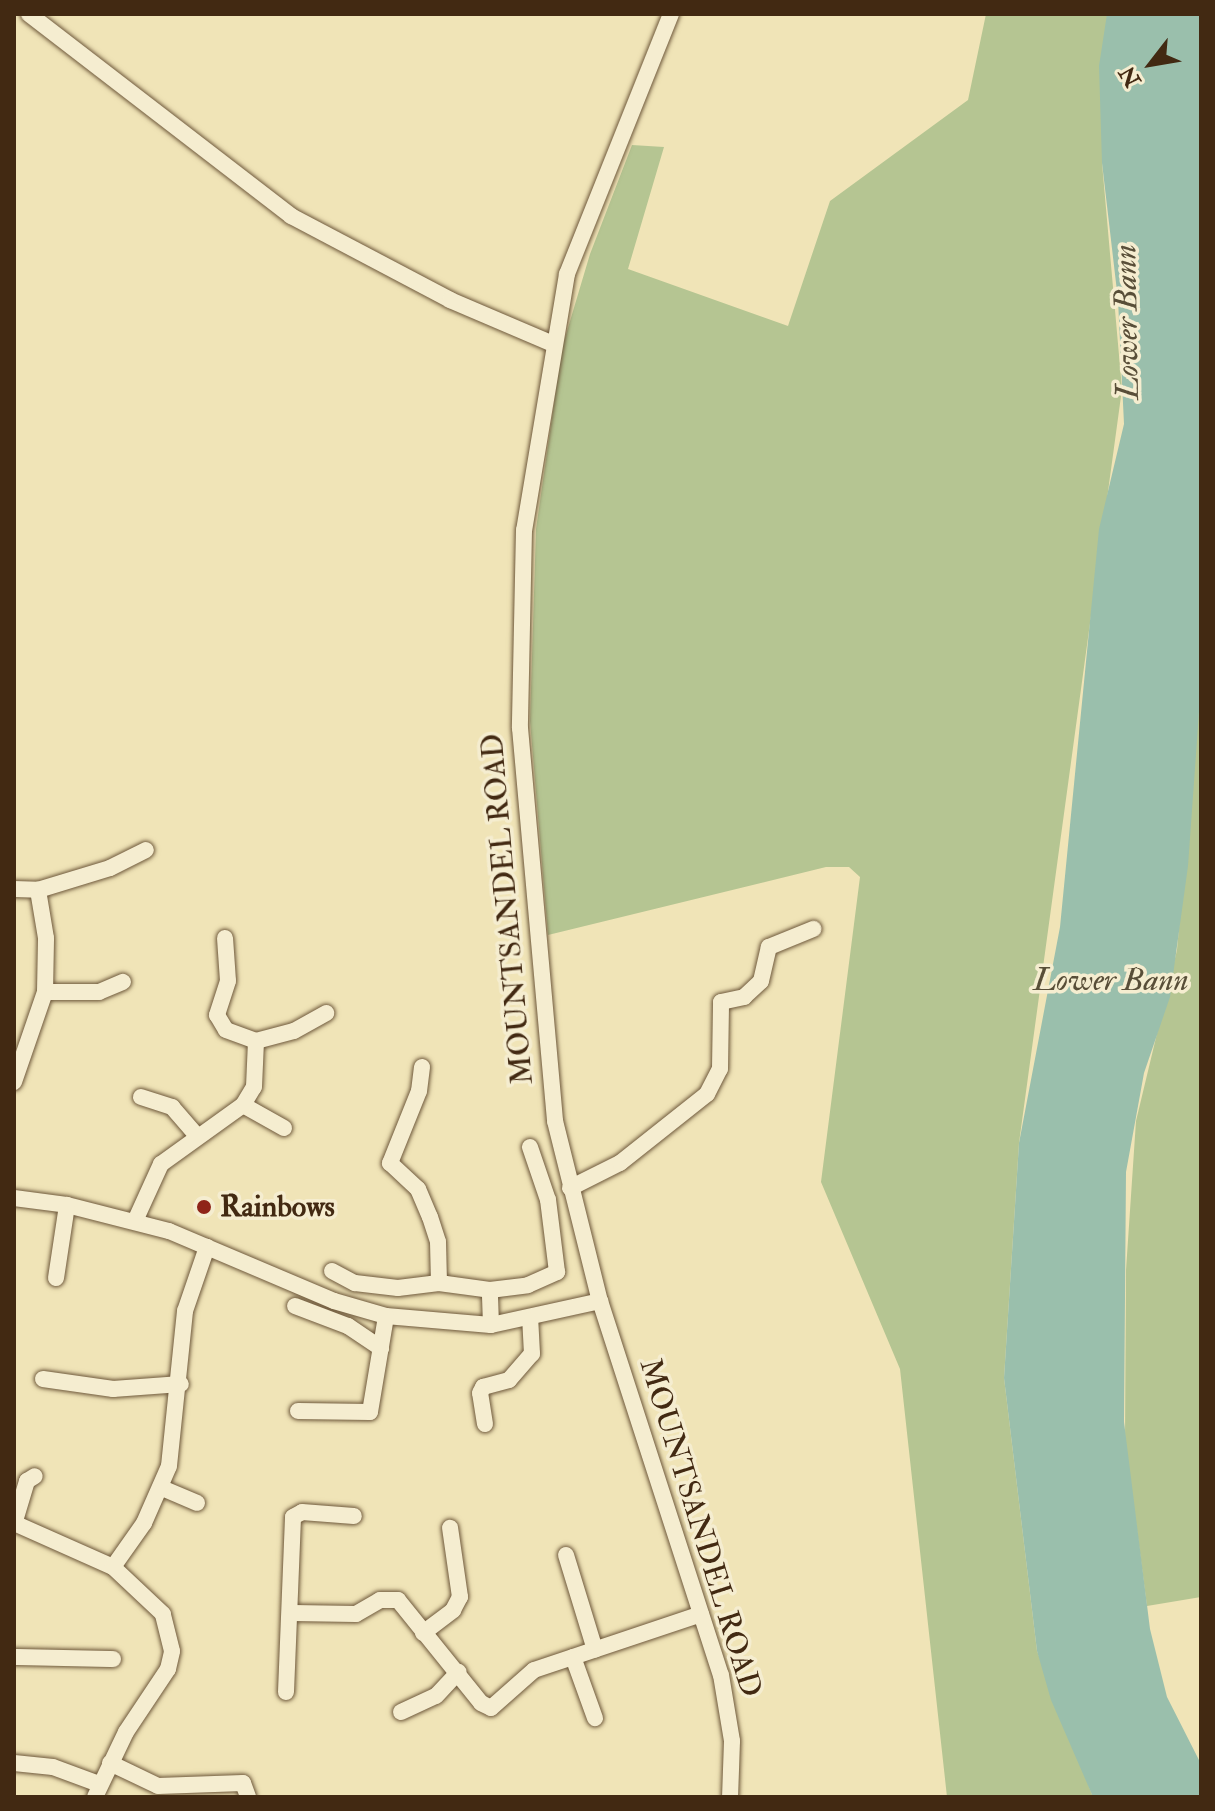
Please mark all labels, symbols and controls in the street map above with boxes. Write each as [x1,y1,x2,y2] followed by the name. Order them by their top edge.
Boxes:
[1111,24,1191,104] north arrow
[1113,61,1148,92] text: N
[1106,244,1148,400] water label: Lower Bann
[475,732,541,1086] street label: MOUNTSANDEL ROAD
[1033,961,1189,999] water label: Lower Bann
[220,1189,335,1225] place label: Rainbows
[195,1198,213,1216] marker: Rainbows
[631,1354,769,1702] street label: MOUNTSANDEL ROAD

